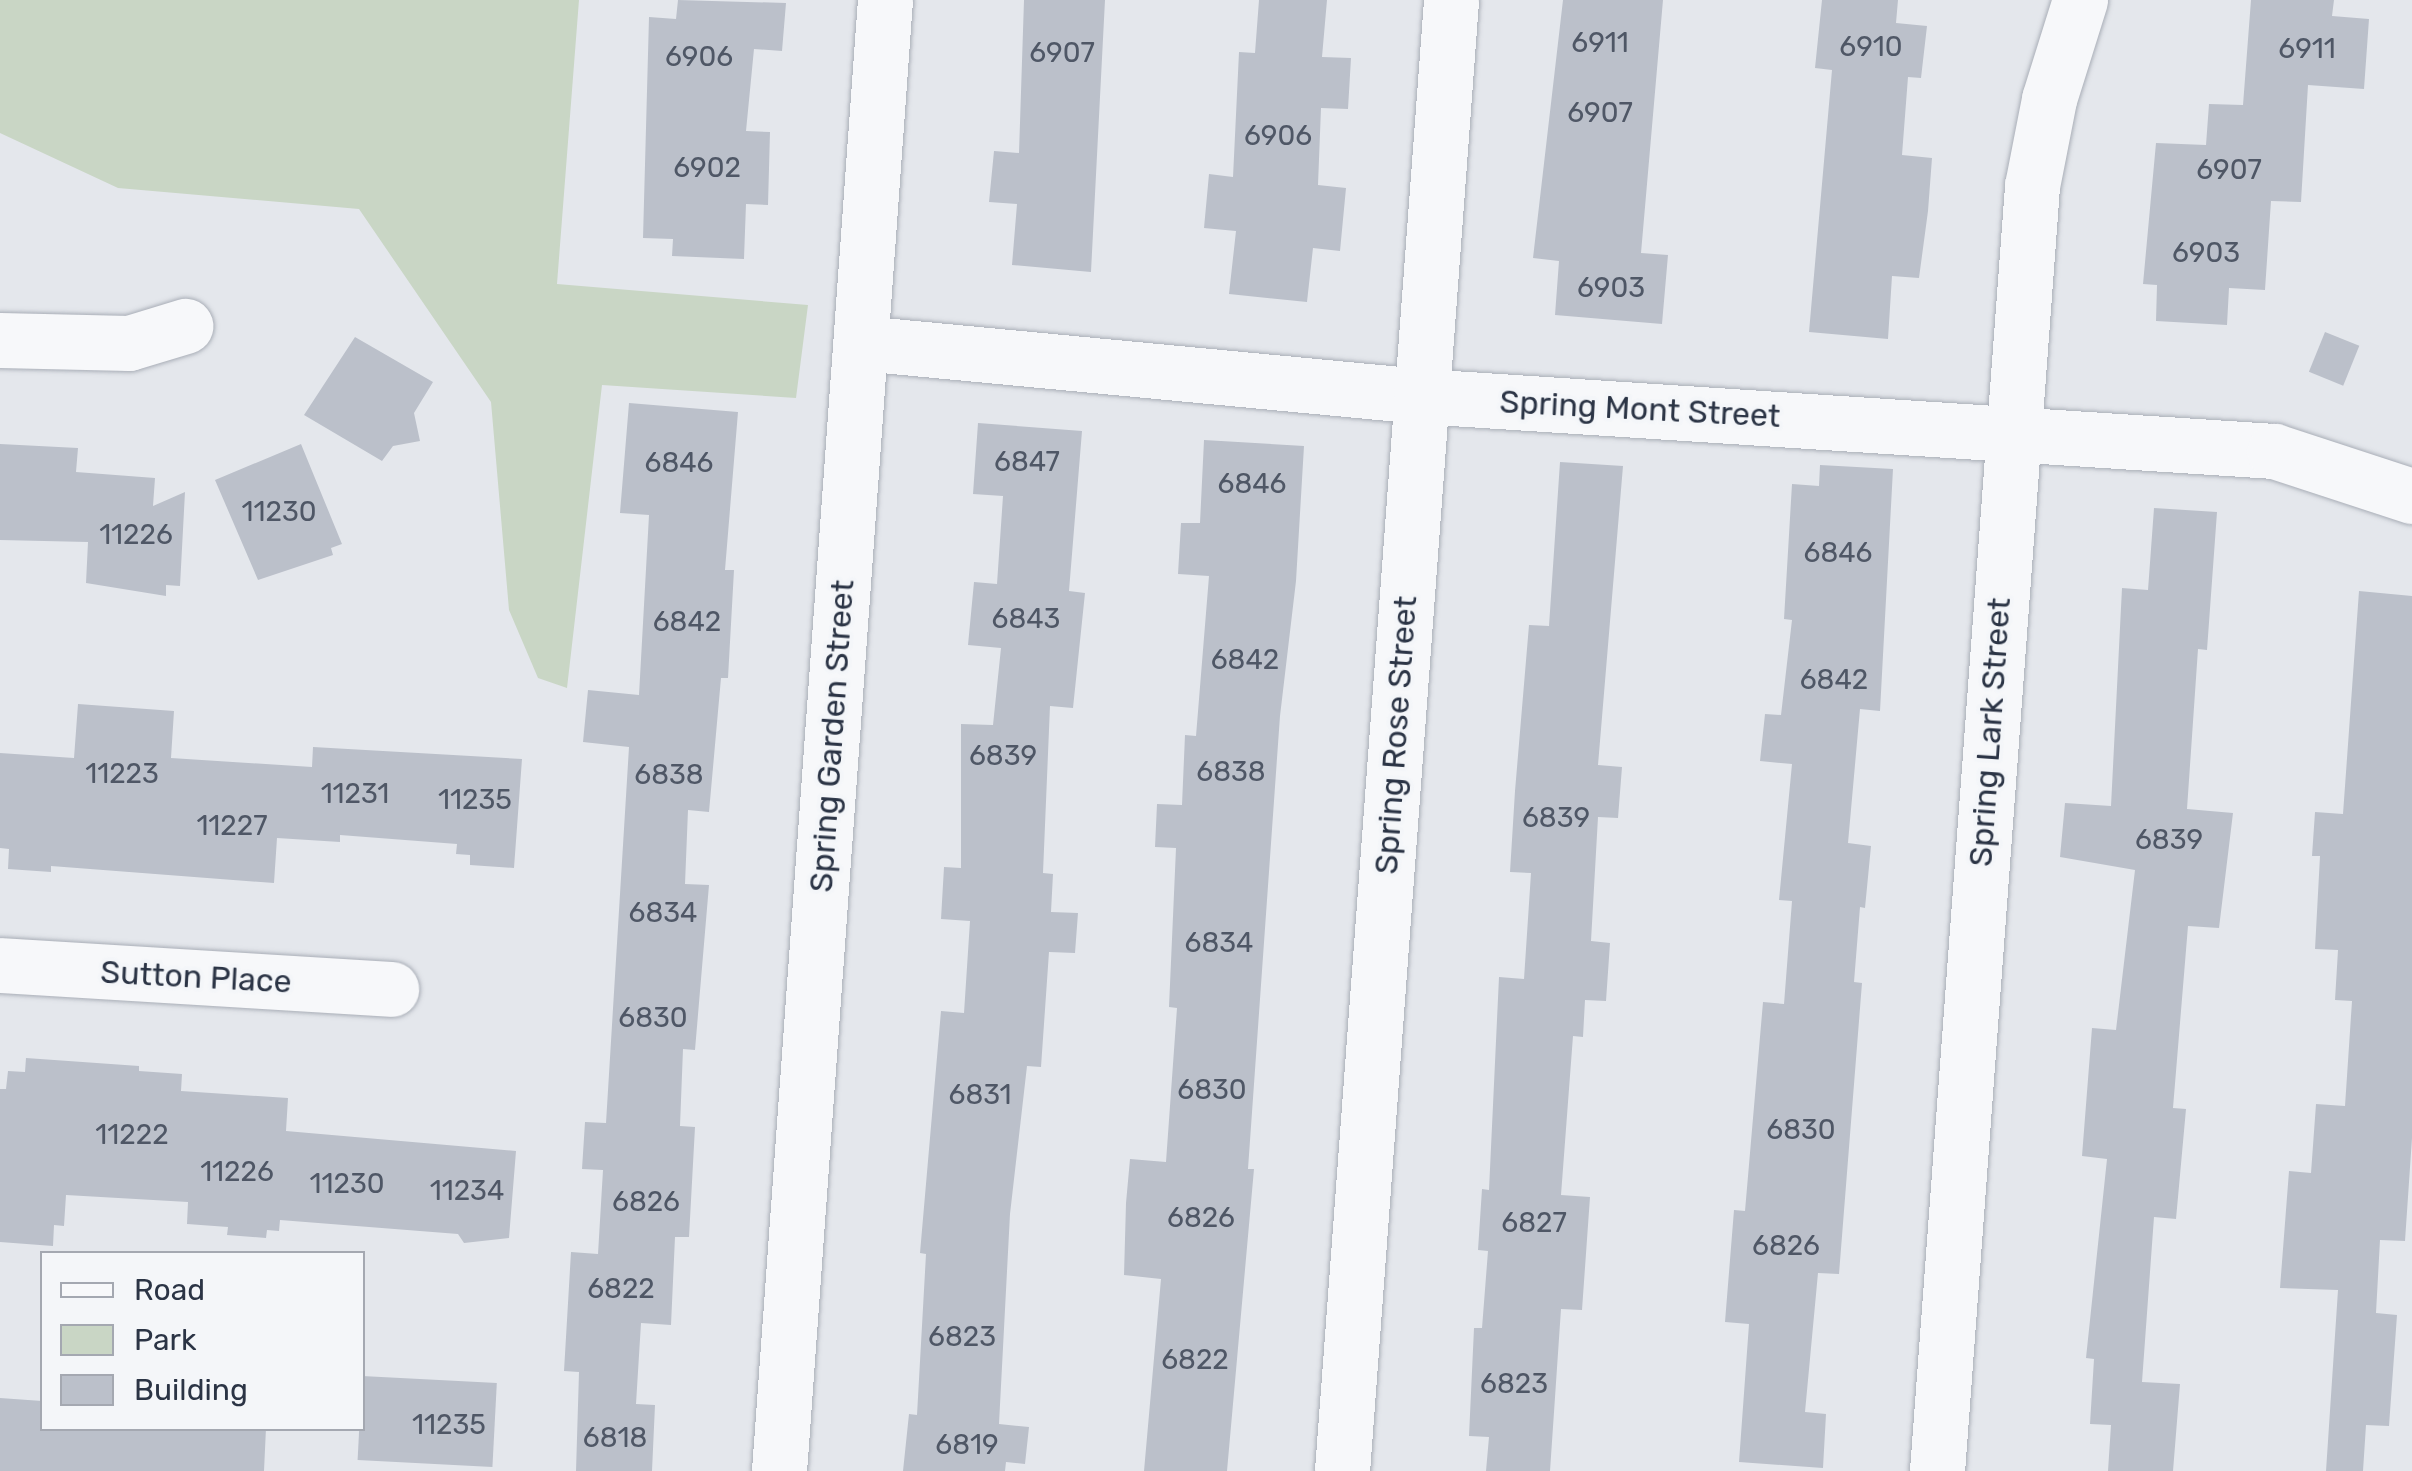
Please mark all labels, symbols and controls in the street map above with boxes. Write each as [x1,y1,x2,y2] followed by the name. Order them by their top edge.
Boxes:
[1571,26,1629,60] house number: 6911
[1839,30,1903,64] house number: 6910
[2278,32,2336,66] house number: 6911
[1029,36,1095,70] house number: 6907
[665,40,733,74] house number: 6906
[1567,96,1633,130] house number: 6907
[1244,119,1312,153] house number: 6906
[673,151,741,185] house number: 6902
[2196,153,2262,187] house number: 6907
[2172,236,2240,270] house number: 6903
[1577,271,1645,305] house number: 6903
[1499,382,1781,436] street label: Spring Mont Street
[994,445,1060,479] house number: 6847
[645,446,713,480] house number: 6846
[1218,467,1286,501] house number: 6846
[241,495,317,529] house number: 11230
[99,518,173,552] house number: 11226
[1804,536,1872,570] house number: 6846
[802,578,862,894] street label: Spring Garden Street
[1367,595,1425,875] street label: Spring Rose Street
[1961,596,2019,868] street label: Spring Lark Street
[992,602,1060,636] house number: 6843
[653,605,721,639] house number: 6842
[1211,643,1279,677] house number: 6842
[1800,663,1868,697] house number: 6842
[969,739,1037,773] house number: 6839
[1196,755,1266,789] house number: 6838
[85,757,159,791] house number: 11223
[634,758,704,792] house number: 6838
[321,777,389,811] house number: 11231
[438,783,512,817] house number: 11235
[1522,801,1590,835] house number: 6839
[196,809,268,843] house number: 11227
[2135,823,2203,857] house number: 6839
[629,896,697,930] house number: 6834
[1185,926,1253,960] house number: 6834
[99,953,293,1001] street label: Sutton Place
[618,1001,688,1035] house number: 6830
[1177,1073,1247,1107] house number: 6830
[949,1078,1011,1112] house number: 6831
[1766,1113,1836,1147] house number: 6830
[95,1118,169,1152] house number: 11222
[200,1155,274,1189] house number: 11226
[309,1167,385,1201] house number: 11230
[430,1174,504,1208] house number: 11234
[612,1185,680,1219] house number: 6826
[1167,1201,1235,1235] house number: 6826
[1501,1206,1567,1240] house number: 6827
[1752,1229,1820,1263] house number: 6826
[40,1251,365,1431] legend
[134,1272,205,1308] text: Road
[587,1272,655,1306] house number: 6822
[928,1320,996,1354] house number: 6823
[134,1322,196,1358] text: Park
[1161,1343,1229,1377] house number: 6822
[1480,1367,1548,1401] house number: 6823
[134,1372,248,1408] text: Building
[412,1408,486,1442] house number: 11235
[583,1421,647,1455] house number: 6818
[935,1428,999,1462] house number: 6819

